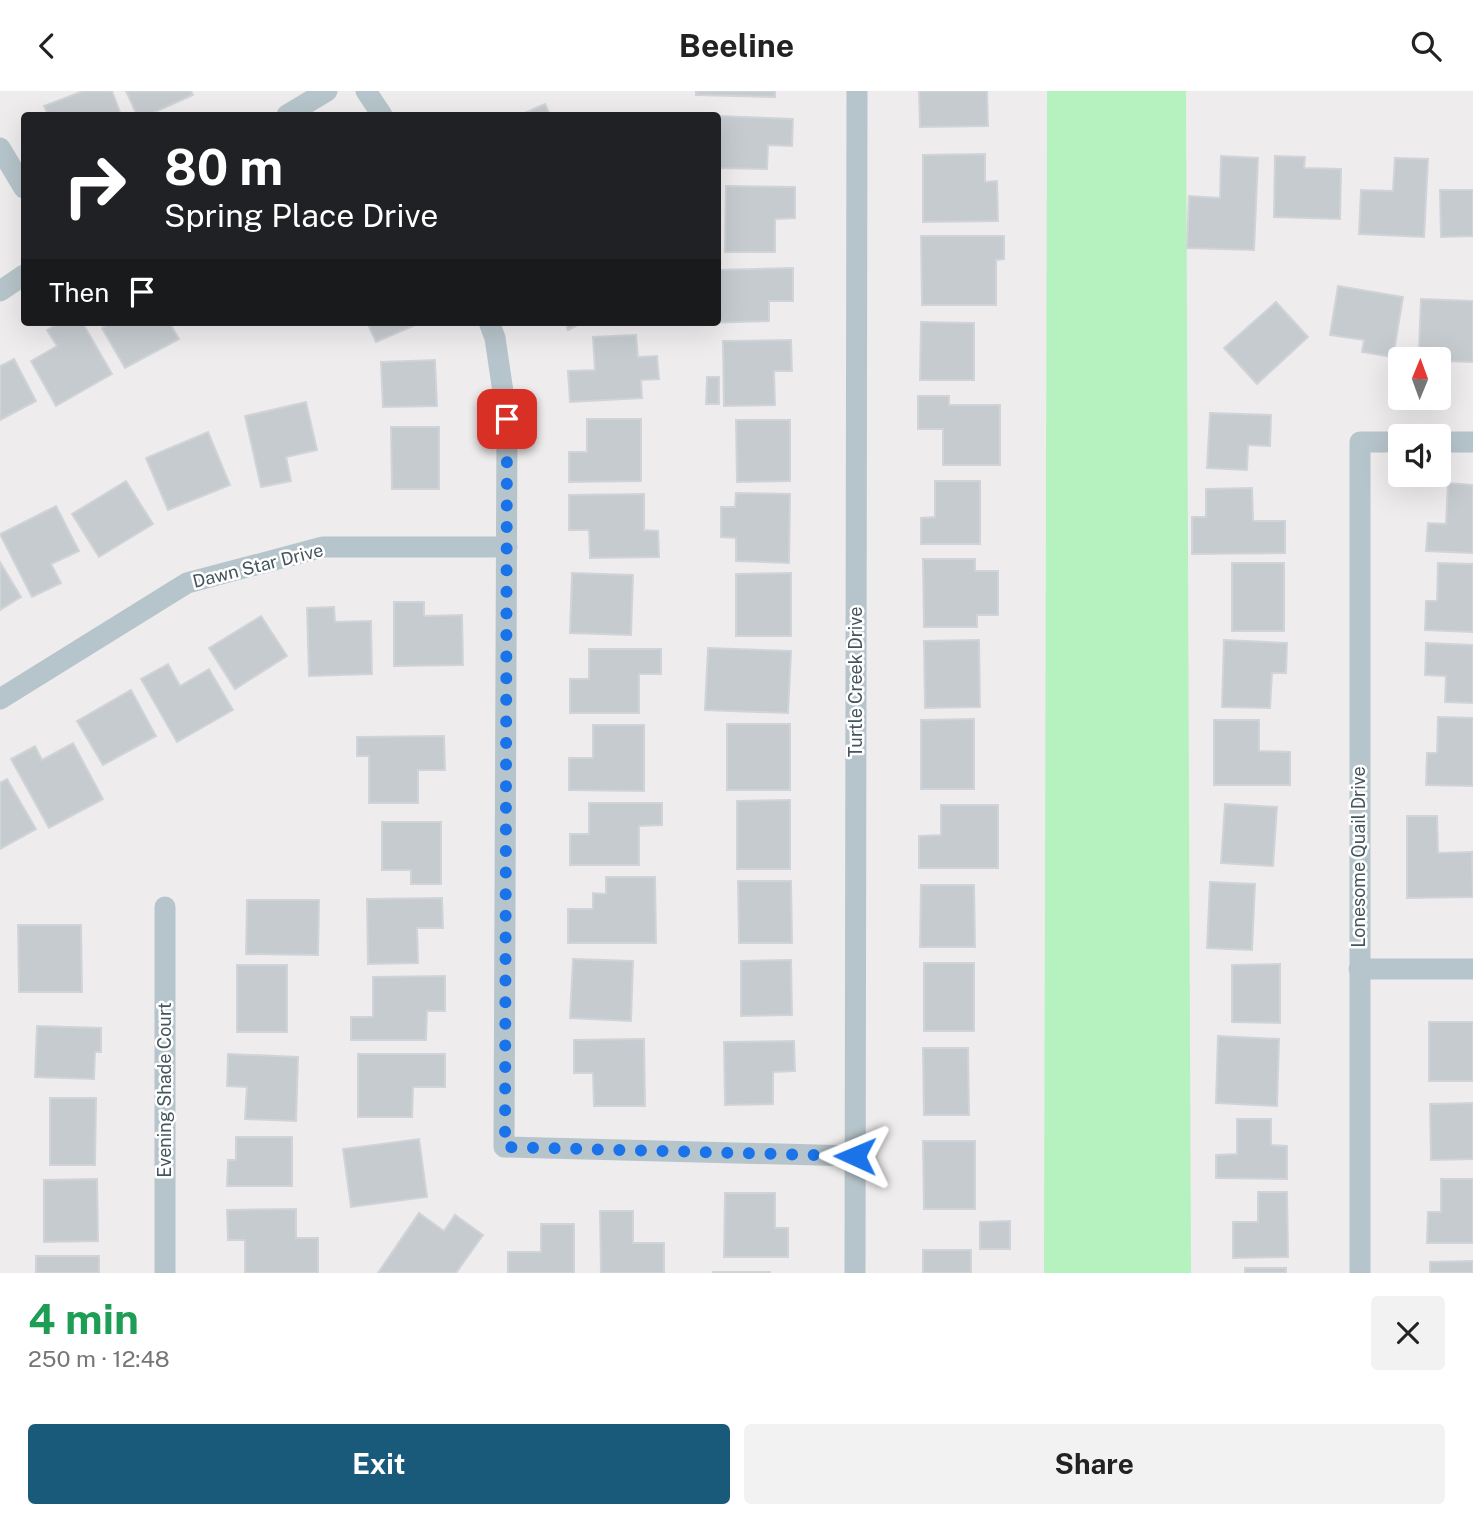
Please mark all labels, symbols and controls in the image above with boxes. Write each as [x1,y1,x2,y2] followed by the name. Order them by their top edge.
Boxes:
[28,27,66,65] icon: back
[679,27,794,64] text: Beeline
[1407,27,1445,65] icon: search
[164,138,283,196] text: 80 m
[49,140,140,231] icon: right
[164,197,438,234] text: Spring Place Drive
[123,273,161,311] icon: arrive
[49,277,109,308] text: Then
[1388,347,1451,409] north arrow
[1388,347,1451,487] map controls
[477,389,537,449] pin
[488,400,526,438] icon: arrive
[1388,424,1451,487] button: sound
[190,539,325,592] street label: Dawn Star Drive
[845,607,866,757] street label: Turtle Creek Drive
[1348,766,1369,948] street label: Lonesome Quail Drive
[154,1002,175,1178] street label: Evening Shade Court
[818,1119,892,1193] position arrow
[28,1294,139,1343] text: 4 min
[1371,1296,1445,1370] button: close
[28,1345,170,1372] text: 250 m · 12:48
[28,1424,730,1504] button: Exit
[744,1424,1445,1504] button: Share

